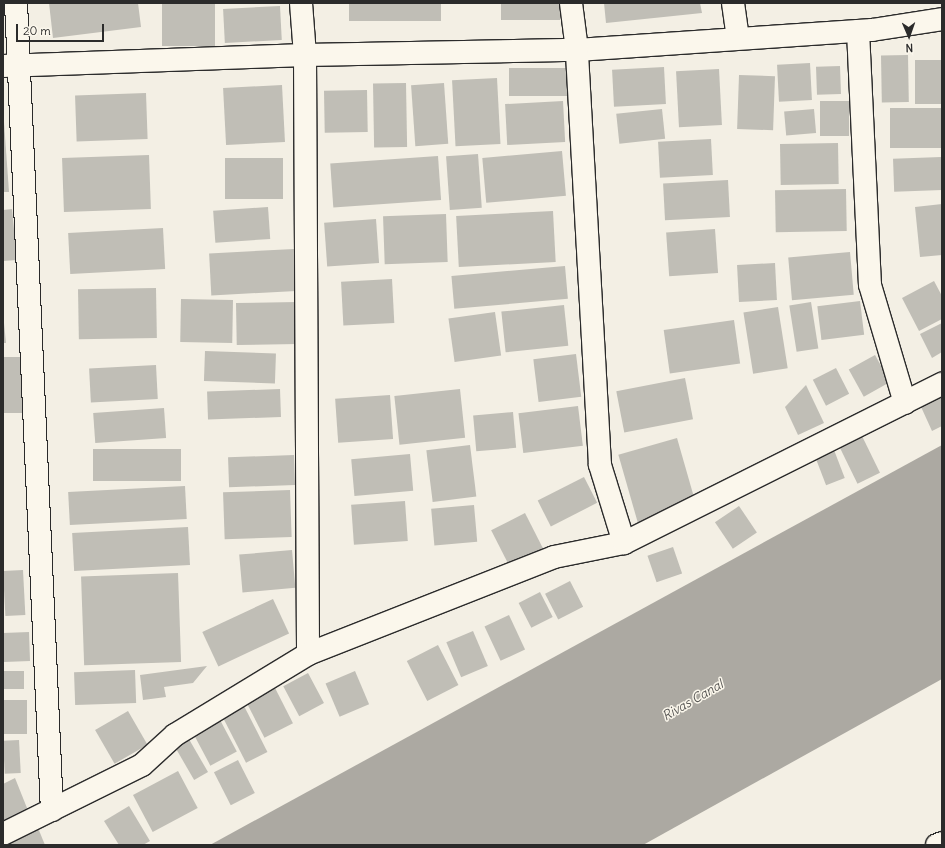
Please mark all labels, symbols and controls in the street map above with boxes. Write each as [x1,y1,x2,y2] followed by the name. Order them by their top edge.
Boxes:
[18,16,106,42] scale bar
[889,16,929,56] north arrow
[23,23,51,38] text: 20 m
[905,41,913,55] text: N
[660,677,726,725] water label: Rivas Canal

